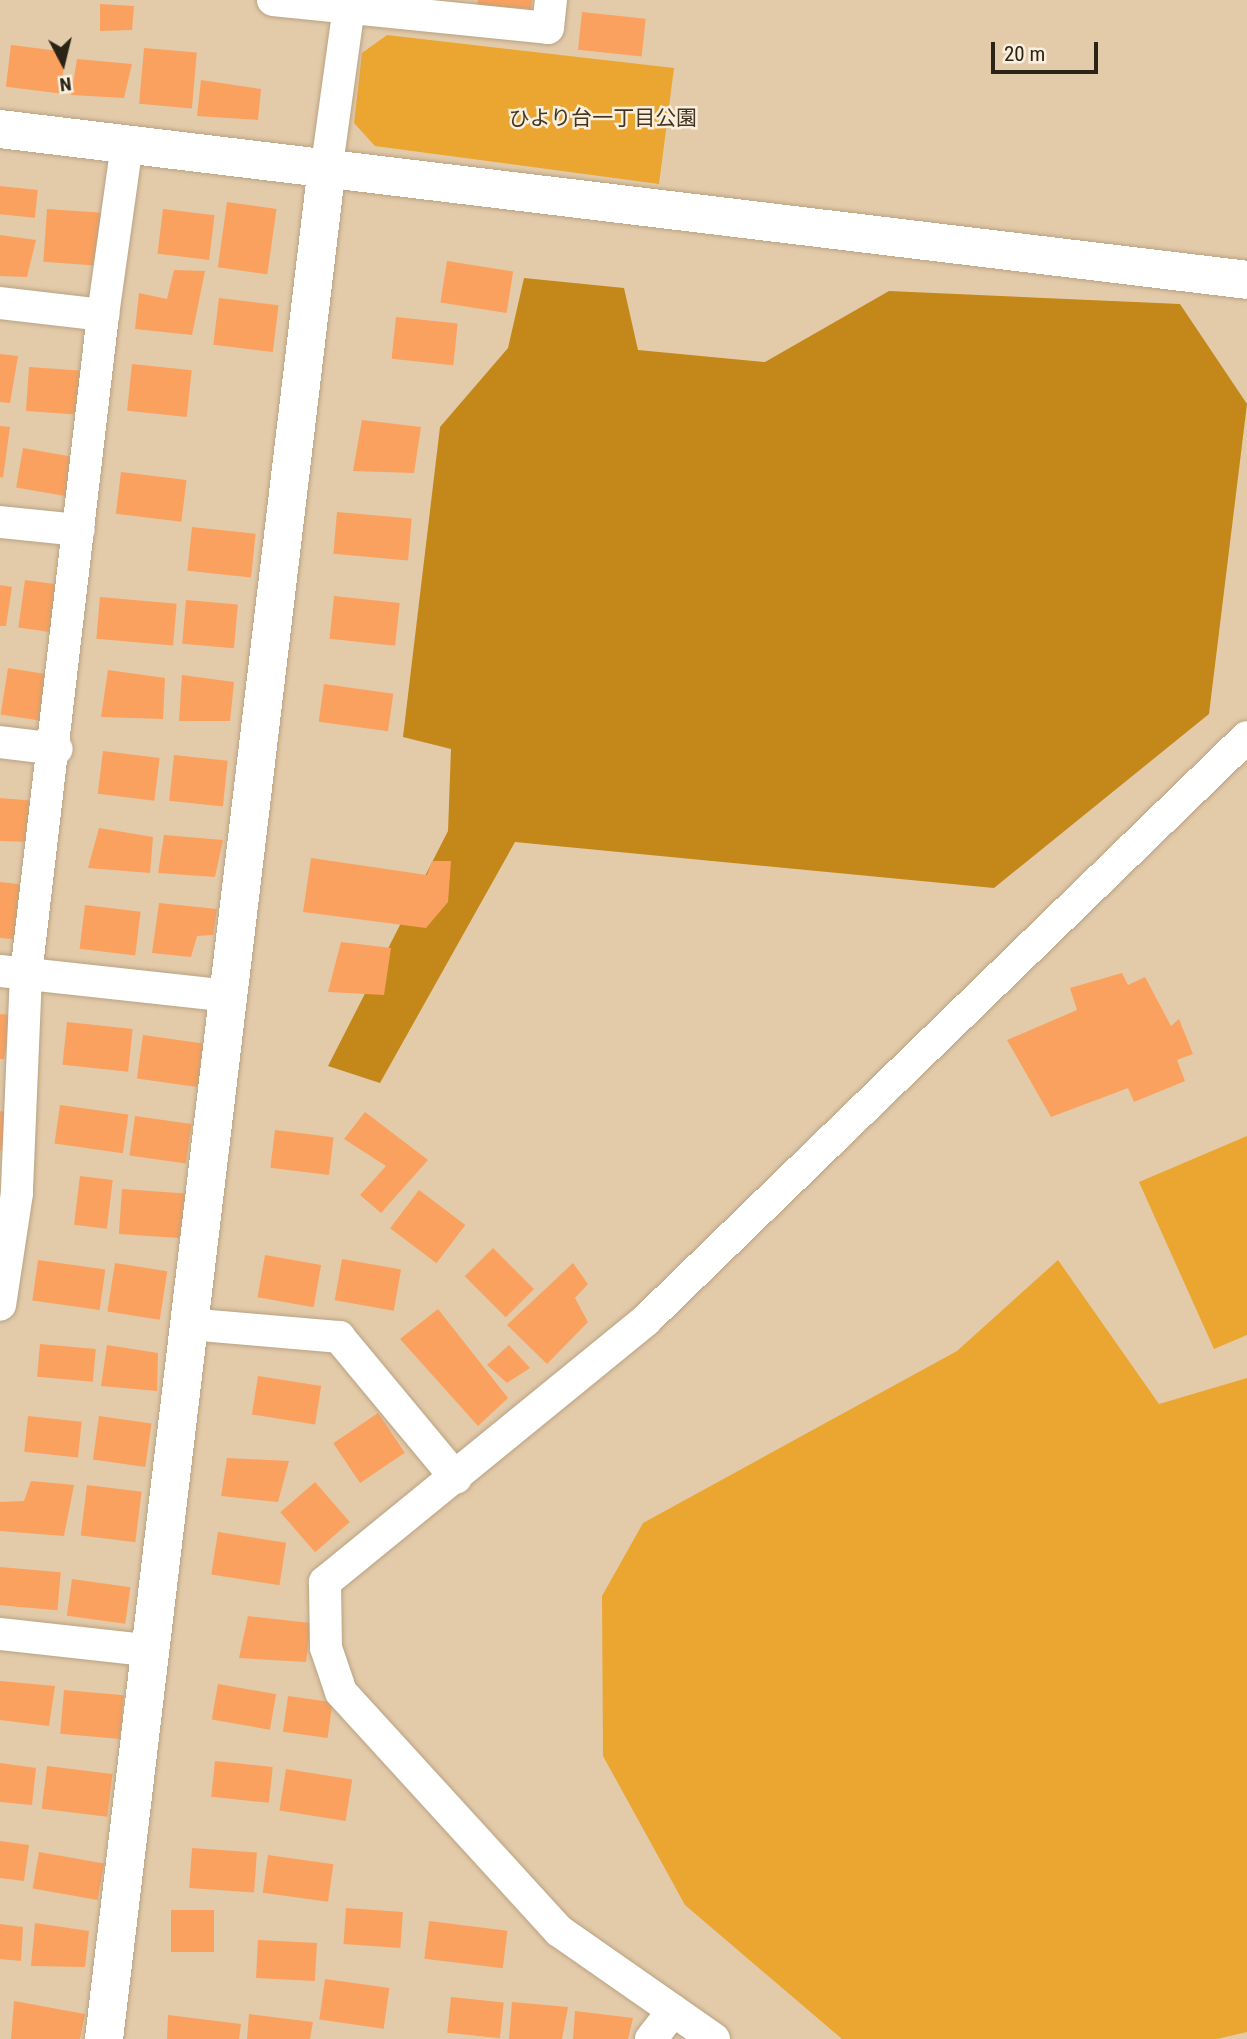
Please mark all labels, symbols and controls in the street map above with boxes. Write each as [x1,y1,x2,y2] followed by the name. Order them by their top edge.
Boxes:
[28,28,98,98] north arrow
[995,28,1102,72] scale bar
[1004,42,1045,66] text: 20 m
[58,72,73,96] text: N
[509,105,697,131] park label: ひより台一丁目公園

